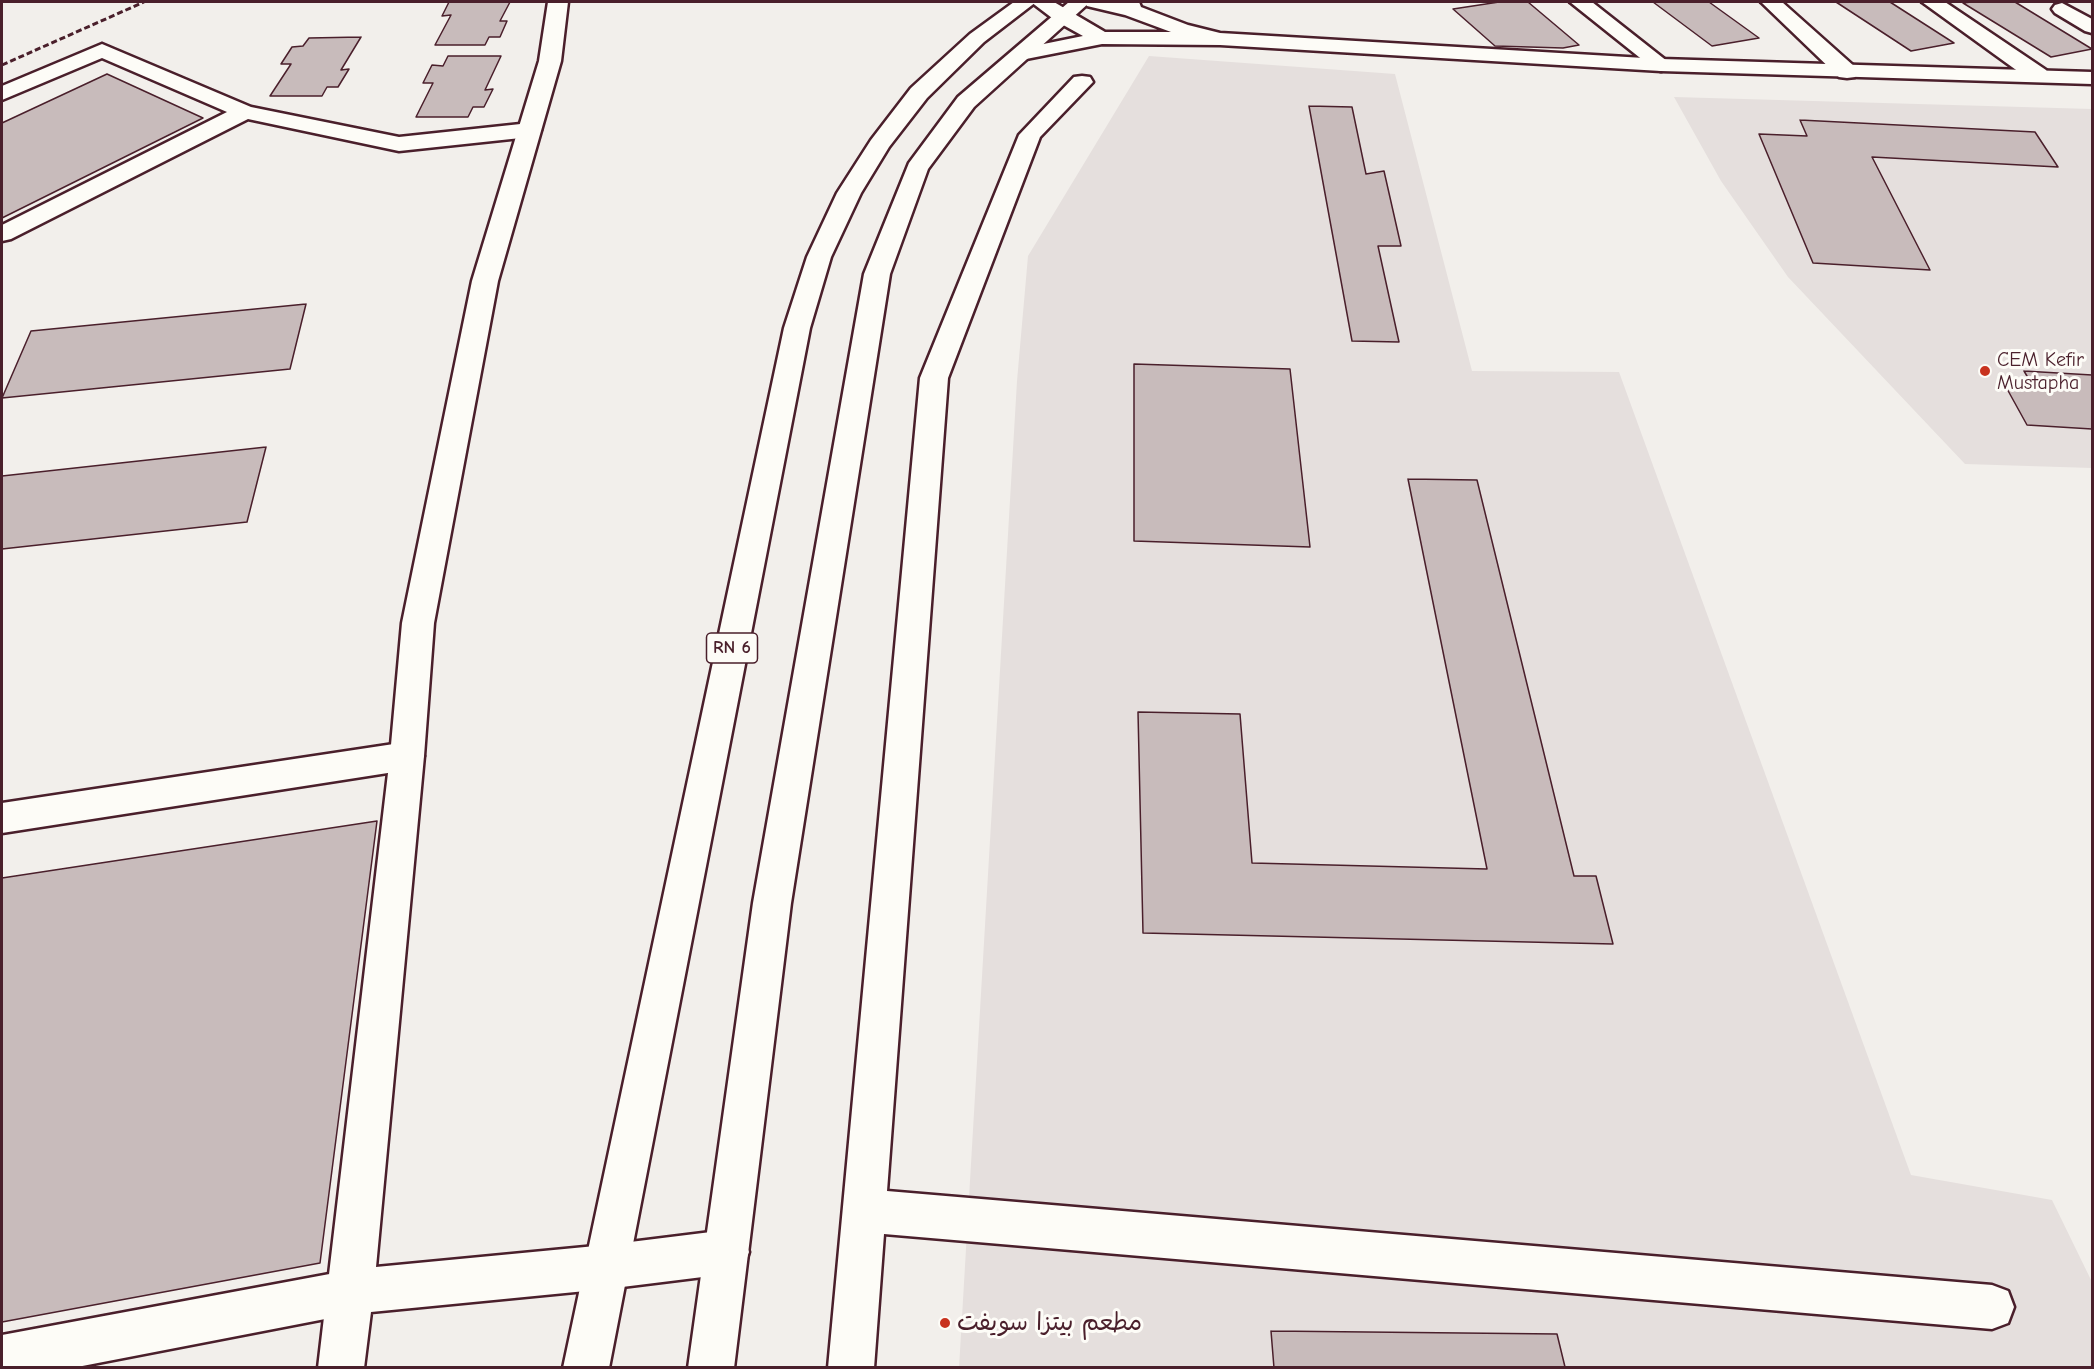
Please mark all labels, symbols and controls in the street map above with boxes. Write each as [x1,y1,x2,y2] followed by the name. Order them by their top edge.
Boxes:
[1997,348,2084,395] place label: CEM Kefir Mustapha
[1978,364,1992,378] marker: CEM Kefir Mustapha
[706,633,758,663] road number: RN 6
[957,1309,1142,1337] place label: مطعم بيتزا سويفت
[938,1316,952,1330] marker: مطعم بيتزا سويفت

